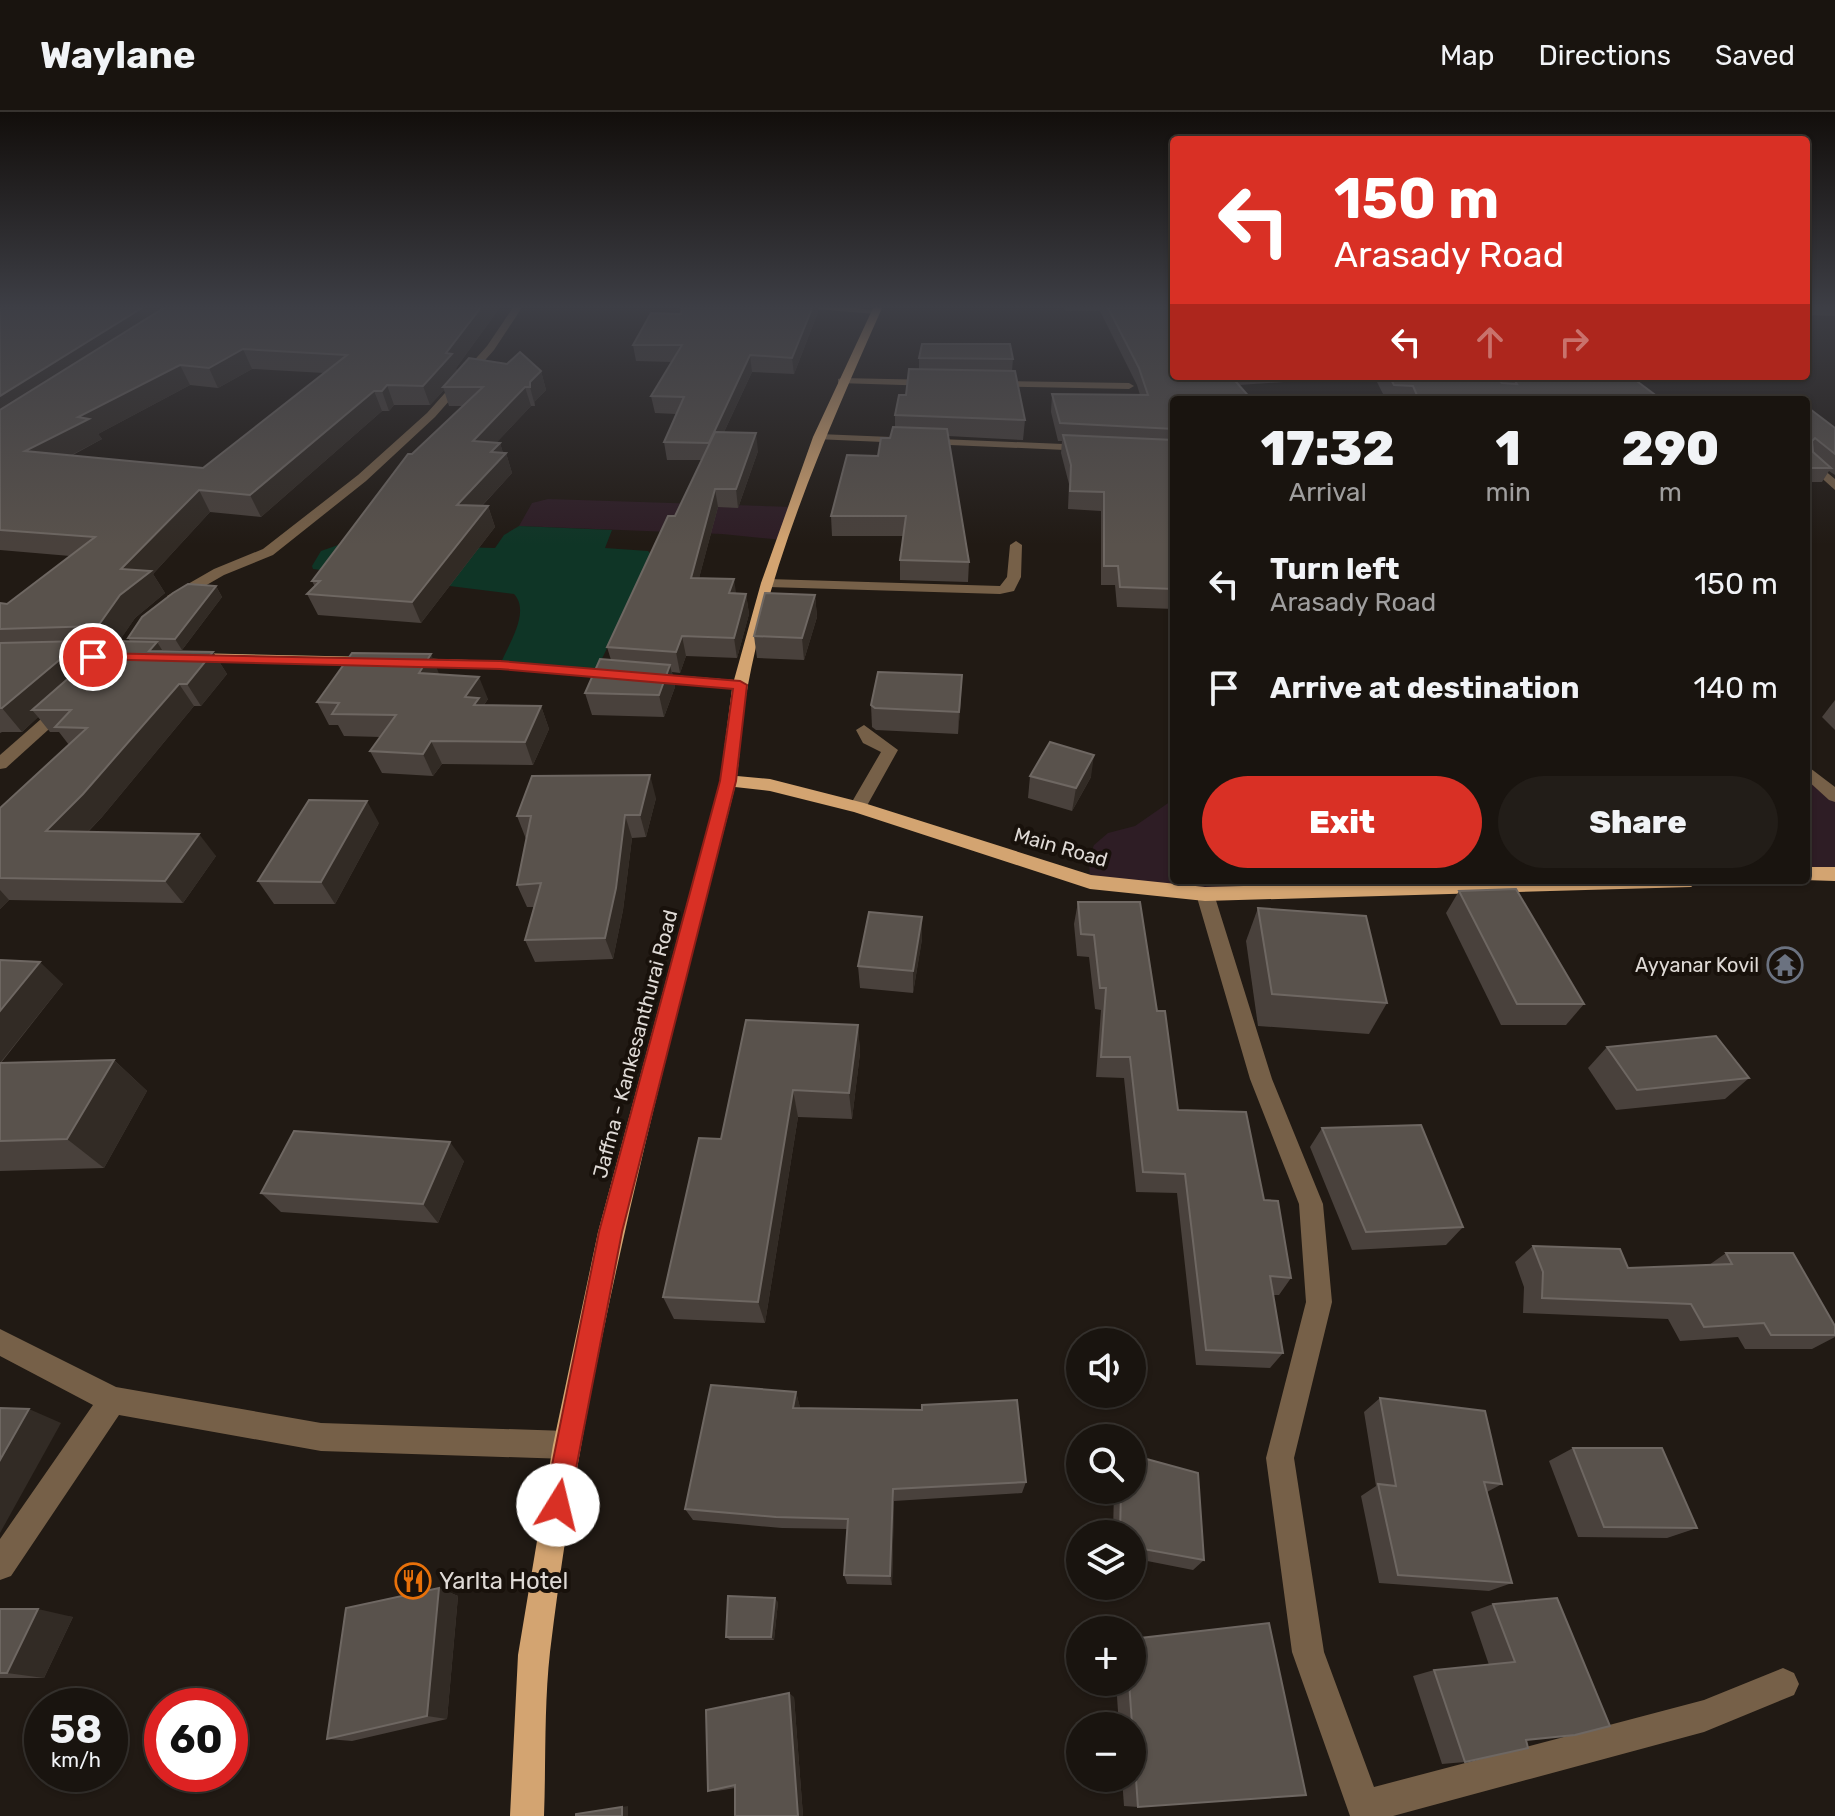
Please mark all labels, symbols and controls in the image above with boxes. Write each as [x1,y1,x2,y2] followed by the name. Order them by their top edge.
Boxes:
[40,32,196,78] text: Waylane
[1440,39,1494,72] text: Map
[1538,39,1671,72] text: Directions
[1715,39,1795,72] text: Saved
[1334,166,1499,232] text: 150 m
[1202,168,1306,272] icon: left
[1334,233,1564,276] text: Arasady Road
[1384,320,1428,364] icon: left
[1468,320,1512,364] icon: ahead
[1552,320,1596,364] icon: right
[1261,420,1395,477] text: 17:32
[1496,420,1521,477] text: 1
[1621,420,1719,477] text: 290
[1289,477,1367,508] text: Arrival
[1486,477,1531,508] text: min
[1659,477,1682,508] text: m
[1270,551,1400,587] text: Turn left
[1202,562,1246,606] icon: left
[1694,566,1778,602] text: 150 m
[1270,587,1436,618] text: Arasady Road
[59,623,127,691] pin
[71,635,115,679] icon: arrive
[1202,666,1246,710] icon: arrive
[1270,670,1580,706] text: Arrive at destination
[1693,670,1778,706] text: 140 m
[1202,776,1482,868] button: Exit
[1498,776,1778,868] button: Share
[1011,822,1111,872] street label: Main Road
[588,907,682,1181] street label: Jaffna - Kankesanthurai Road
[1766,946,1804,984] temple icon: Ayyanar Kovil
[1635,953,1759,977] place label: Ayyanar Kovil
[1066,1328,1146,1792] map controls
[1066,1328,1146,1408] button: sound
[1066,1424,1146,1504] button: search
[516,1463,600,1547] position arrow
[1066,1520,1146,1600] button: layers
[394,1562,432,1600] restaurant icon: Yarlta Hotel
[439,1567,568,1595] place label: Yarlta Hotel
[1066,1616,1146,1696] button: +
[144,1688,248,1792] speed limit sign: 60
[50,1706,102,1753] text: 58
[1066,1712,1146,1792] button: −
[51,1748,101,1772] text: km/h

